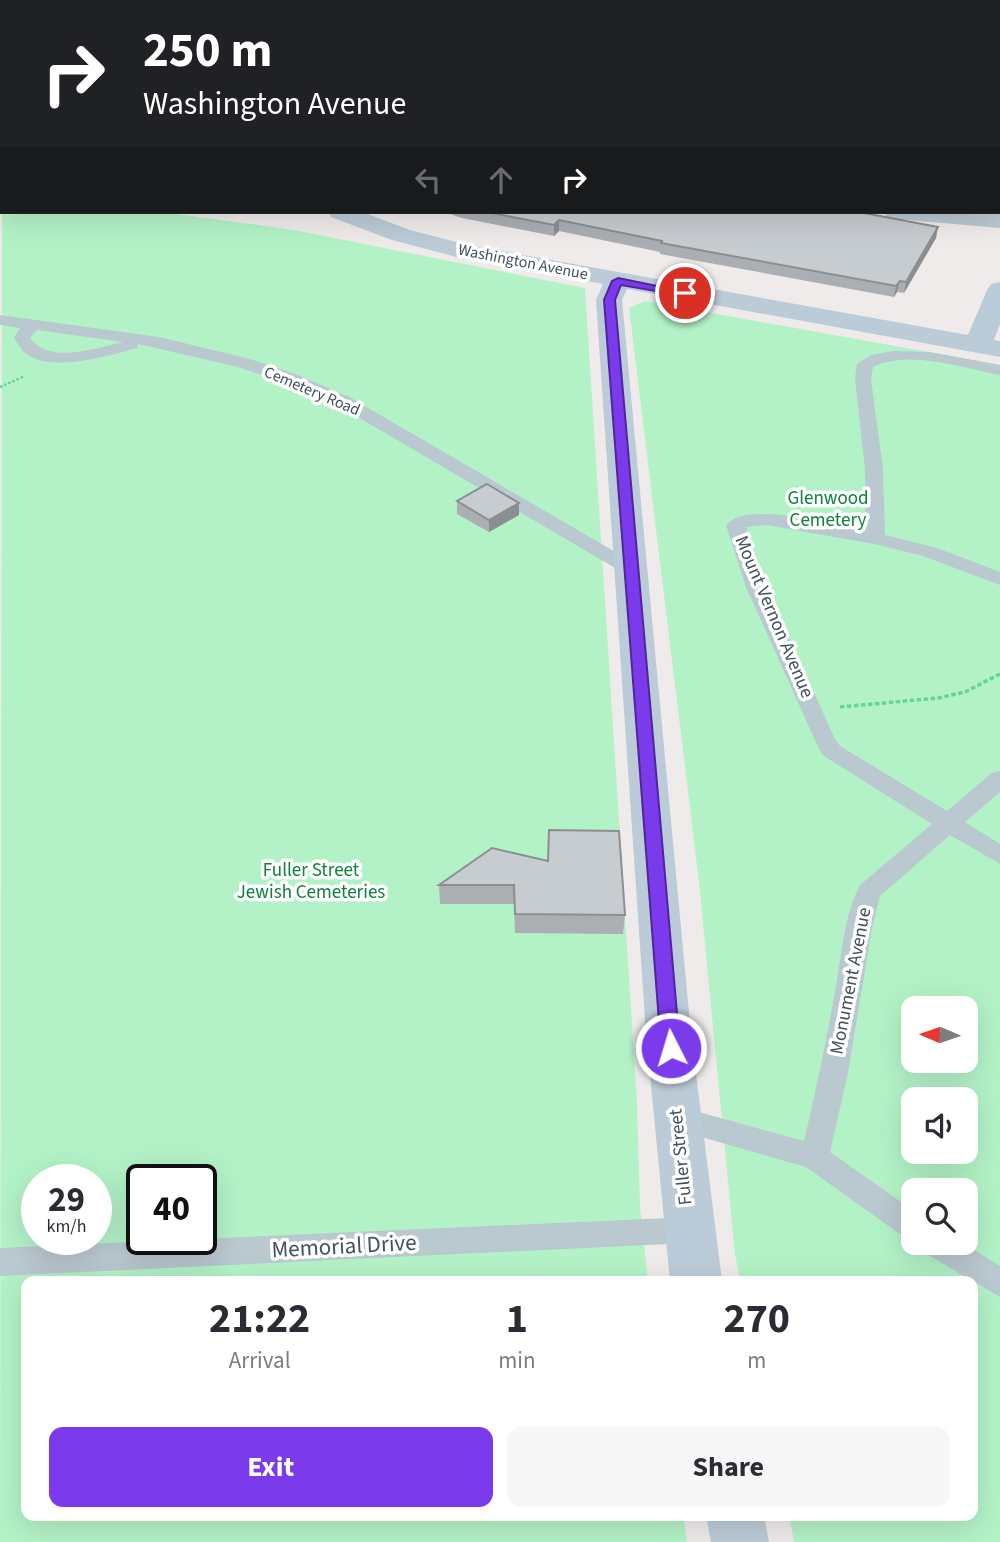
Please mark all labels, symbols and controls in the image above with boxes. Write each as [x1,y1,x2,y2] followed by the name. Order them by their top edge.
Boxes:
[143,16,272,86] text: 250 m
[28,28,119,119] icon: right
[143,81,406,127] text: Washington Avenue
[409,161,447,199] icon: left
[482,161,520,199] icon: ahead
[555,161,593,199] icon: right
[456,239,590,285] street label: Washington Avenue
[655,263,715,323] pin
[666,274,704,312] icon: arrive
[261,361,363,421] street label: Cemetery Road
[787,485,869,534] park label: Glenwood Cemetery
[728,532,820,702] street label: Mount Vernon Avenue
[237,857,385,906] park label: Fuller Street Jewish Cemeteries
[824,905,878,1057] street label: Monument Avenue
[901,996,978,1073] north arrow
[901,996,978,1255] map controls
[634,1011,708,1085] position arrow
[901,1087,978,1164] button: sound
[662,1107,699,1206] street label: Fuller Street
[126,1164,217,1255] speed limit sign: 40
[48,1175,85,1225] text: 29
[901,1178,978,1255] button: search
[47,1214,86,1239] text: km/h
[271,1226,417,1266] street label: Memorial Drive
[209,1289,310,1349] text: 21:22
[506,1289,528,1349] text: 1
[723,1289,790,1349] text: 270
[229,1344,291,1377] text: Arrival
[498,1344,536,1377] text: min
[747,1344,766,1377] text: m
[49,1427,493,1507] button: Exit
[507,1427,950,1507] button: Share

